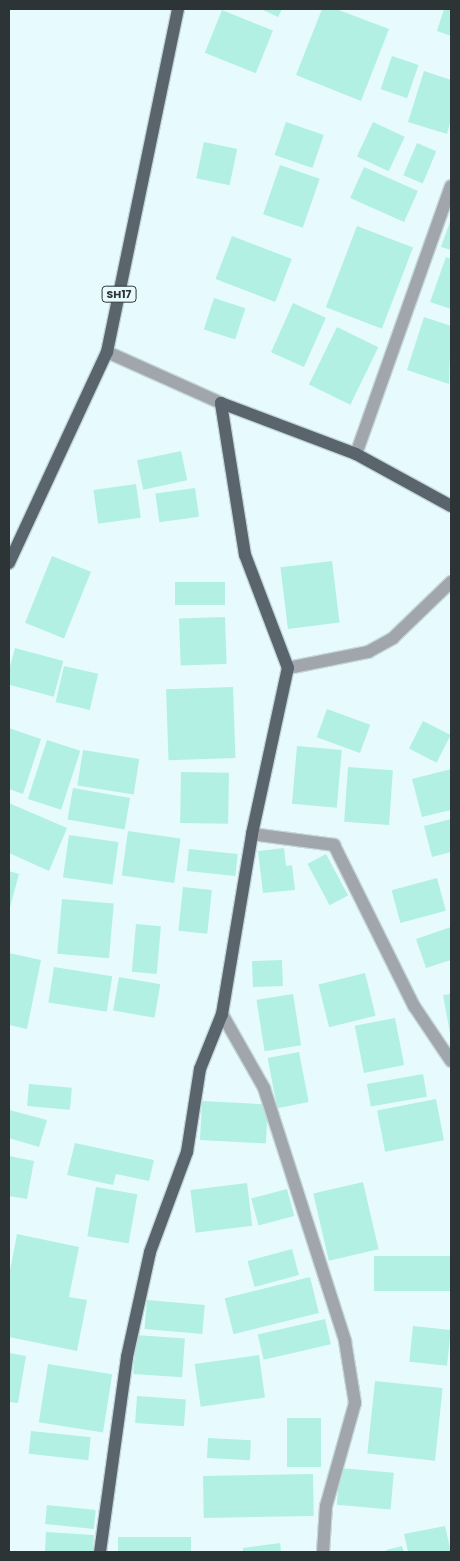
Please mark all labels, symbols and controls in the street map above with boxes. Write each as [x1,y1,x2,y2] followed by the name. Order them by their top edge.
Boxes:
[102,286,136,302] road number: SH17

